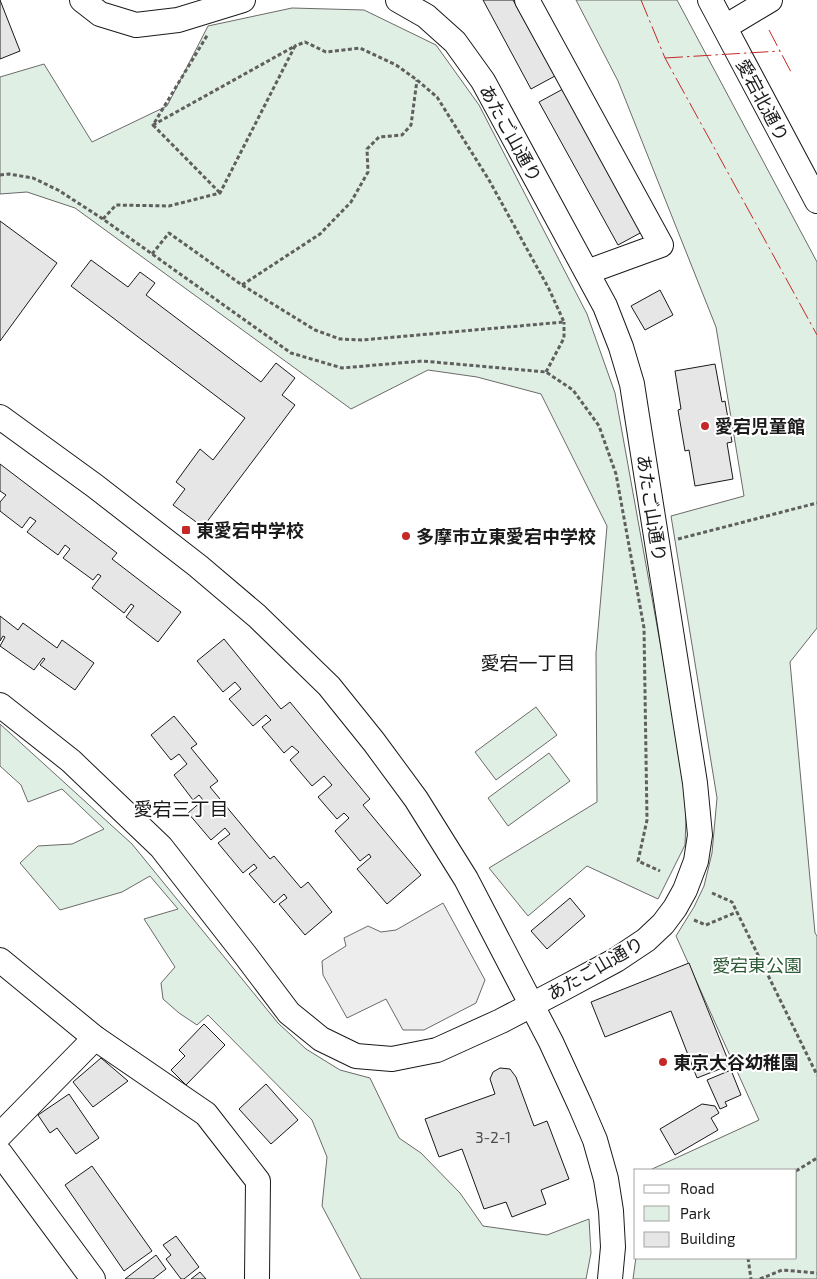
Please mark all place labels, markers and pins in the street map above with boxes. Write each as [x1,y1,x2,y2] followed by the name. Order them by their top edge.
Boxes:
[715,415,805,437] place label: 愛宕児童館
[699,420,711,432] marker: 愛宕児童館
[196,519,304,541] place label: 東愛宕中学校
[180,524,192,536] marker: 東愛宕中学校
[416,525,596,547] place label: 多摩市立東愛宕中学校
[400,530,412,542] marker: 多摩市立東愛宕中学校
[673,1051,799,1073] place label: 東京大谷幼稚園
[657,1056,669,1068] marker: 東京大谷幼稚園

